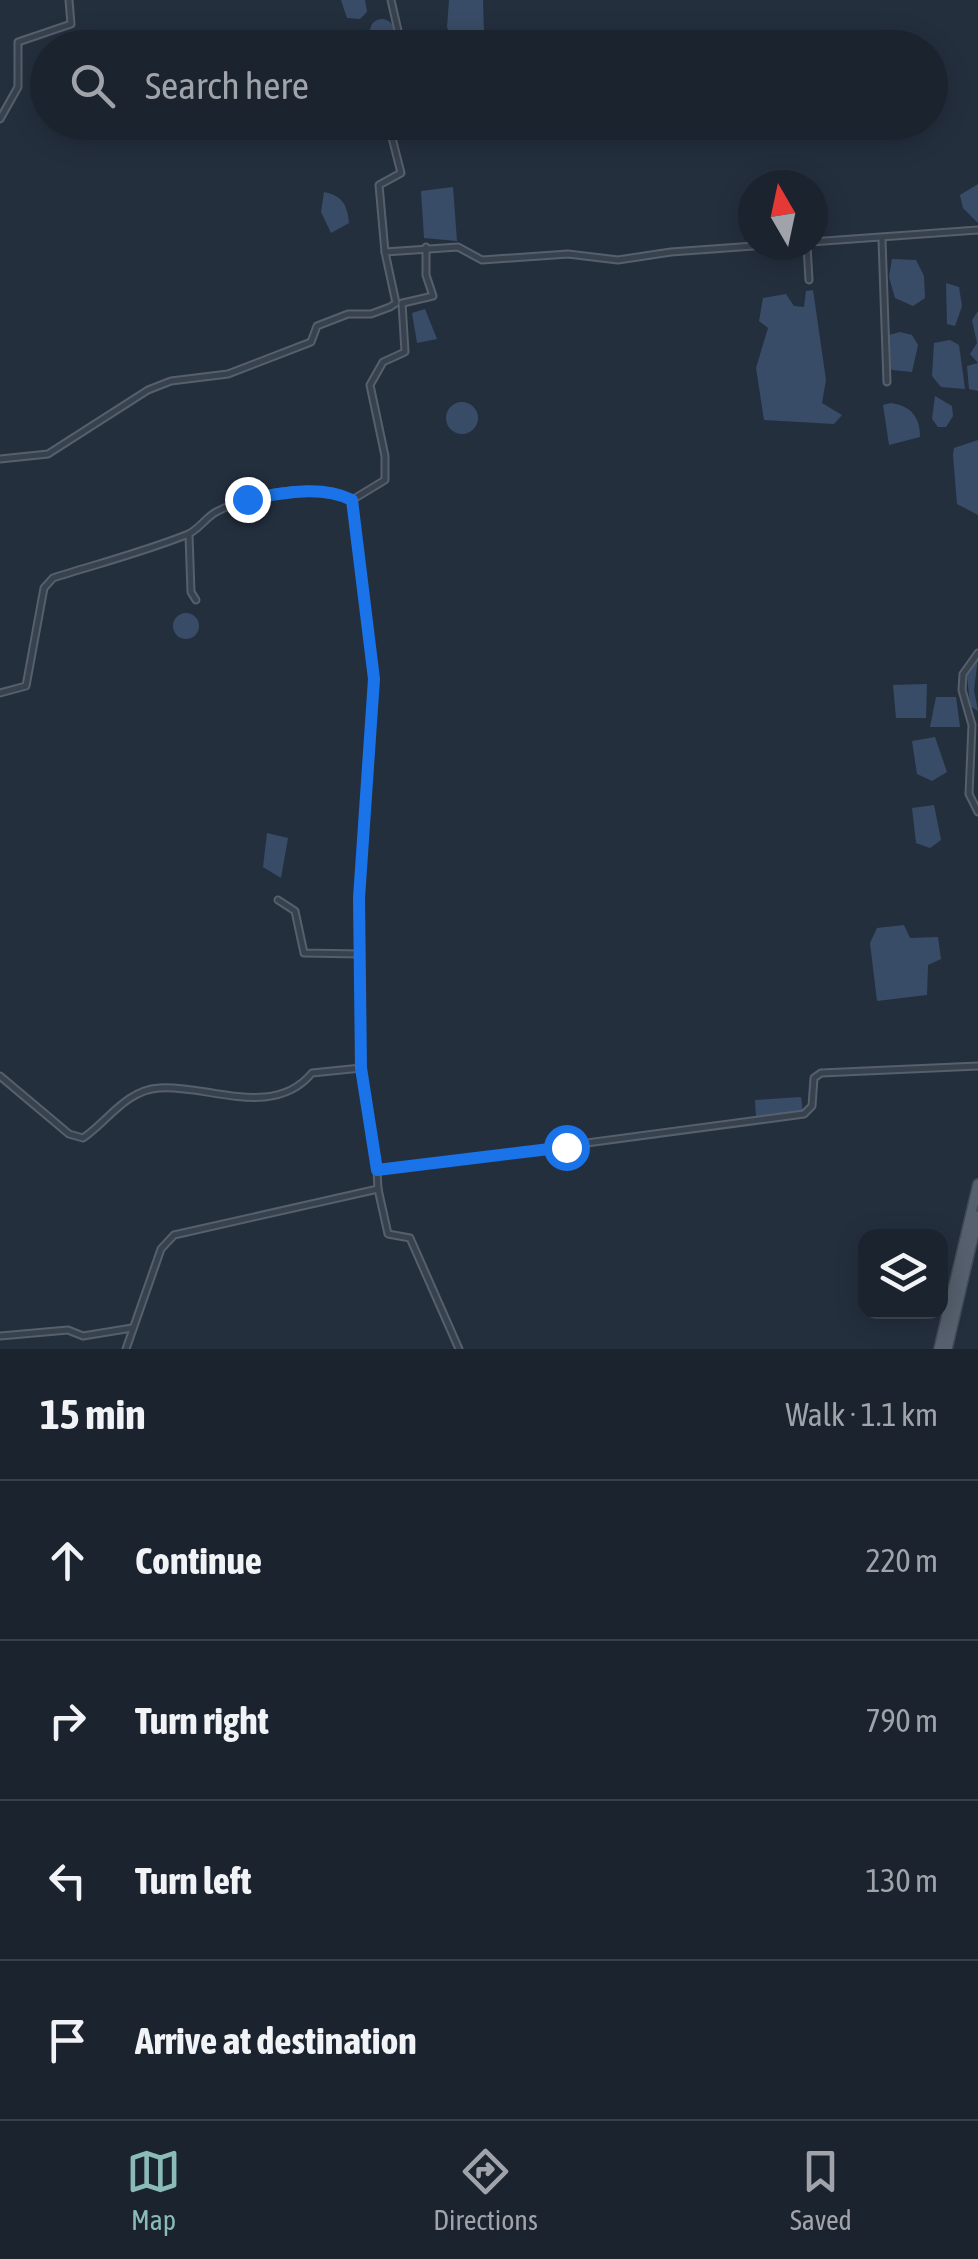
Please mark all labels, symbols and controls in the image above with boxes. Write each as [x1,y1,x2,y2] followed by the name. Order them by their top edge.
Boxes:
[30,30,948,140] search box
[65,58,120,113] icon: search
[145,64,309,107] text: Search here
[738,170,828,260] north arrow
[225,477,271,523] route end
[544,1125,590,1171] route start
[858,1229,948,1319] map controls
[858,1229,948,1319] button: layers
[40,1390,146,1438] text: 15 min
[785,1396,938,1433] text: Walk · 1.1 km
[40,1533,95,1588] icon: ahead
[135,1539,262,1582] text: Continue
[865,1542,938,1579] text: 220 m
[40,1693,95,1748] icon: right
[135,1699,269,1742] text: Turn right
[865,1702,938,1739] text: 790 m
[40,1853,95,1908] icon: left
[135,1859,251,1902] text: Turn left
[865,1862,938,1899] text: 130 m
[40,2013,95,2068] icon: arrive
[135,2019,417,2062] text: Arrive at destination
[126,2144,181,2236] tab: Map
[433,2144,538,2236] tab: Directions
[790,2144,852,2236] tab: Saved

